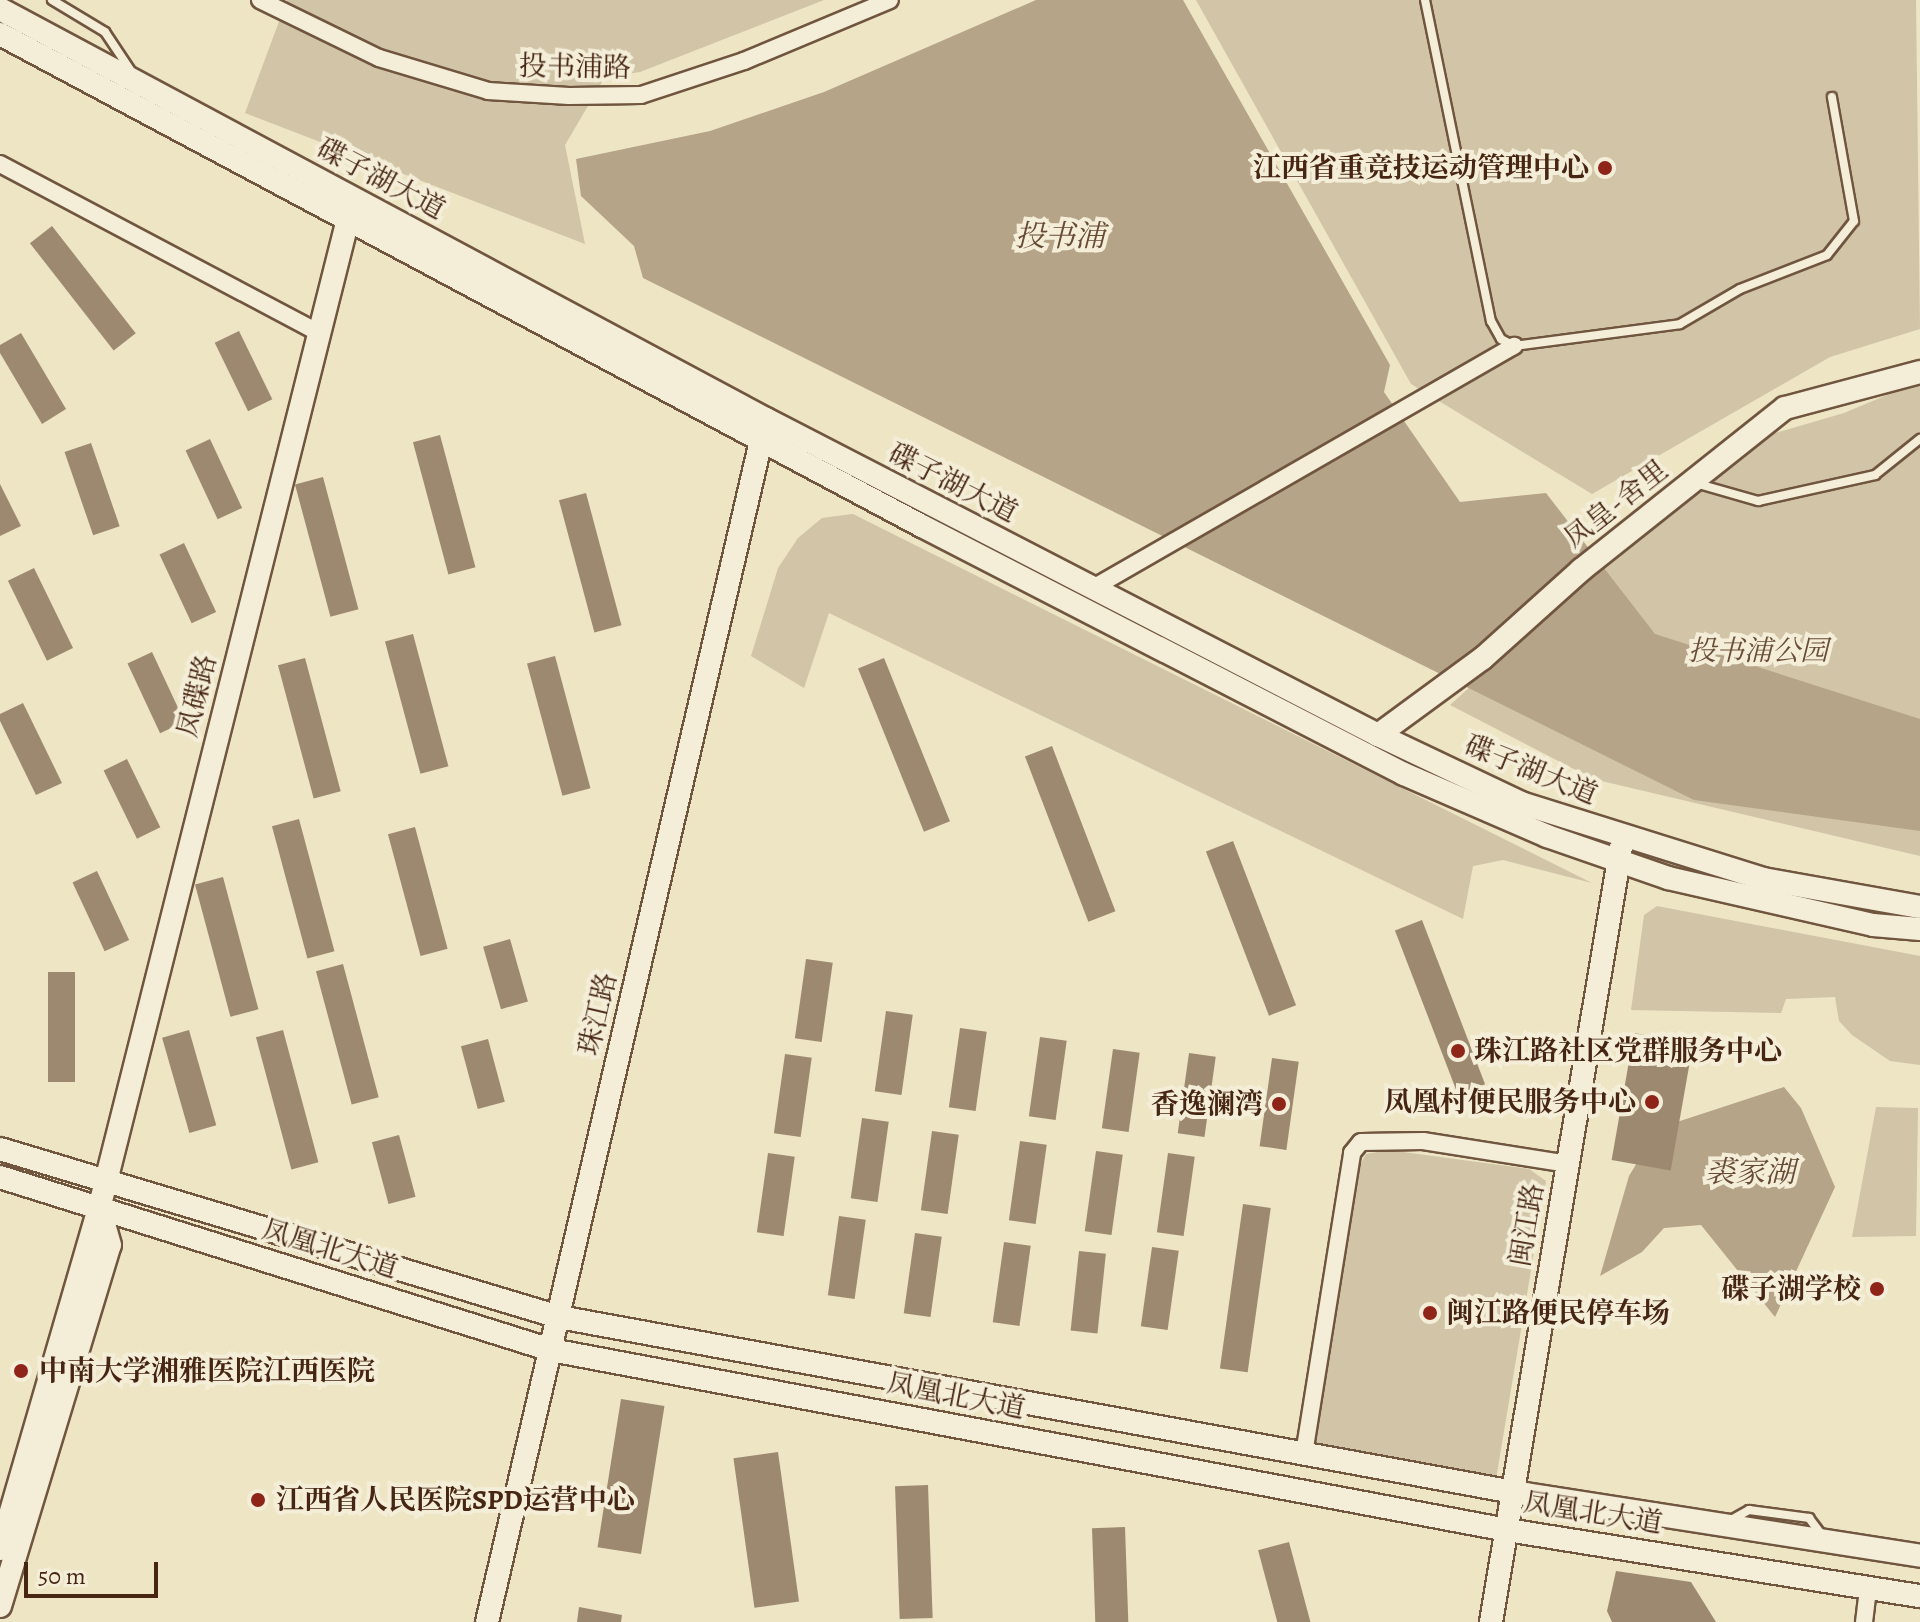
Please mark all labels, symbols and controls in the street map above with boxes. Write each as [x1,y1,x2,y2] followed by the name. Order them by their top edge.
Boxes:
[519,49,631,85] street label: 投书浦路
[311,131,451,227] street label: 碟子湖大道
[1253,151,1589,185] place label: 江西省重竞技运动管理中心
[1596,159,1614,177] marker: 江西省重竞技运动管理中心
[1015,218,1105,254] water label: 投书浦
[883,436,1023,530] street label: 碟子湖大道
[1557,453,1675,555] street label: 凤皇-舍里
[1688,634,1828,668] park label: 投书浦公园
[171,651,223,741] street label: 凤碟路
[1460,728,1602,812] street label: 碟子湖大道
[572,969,624,1059] street label: 珠江路
[1474,1034,1782,1068] place label: 珠江路社区党群服务中心
[1449,1042,1467,1060] marker: 珠江路社区党群服务中心
[1384,1085,1636,1119] place label: 凤凰村便民服务中心
[1151,1087,1263,1121] place label: 香逸澜湾
[1643,1093,1661,1111] marker: 凤凰村便民服务中心
[1270,1095,1288,1113] marker: 香逸澜湾
[1705,1154,1795,1190] water label: 裘家湖
[1503,1181,1551,1269] street label: 闽江路
[258,1212,402,1286] street label: 凤凰北大道
[1721,1272,1861,1306] place label: 碟子湖学校
[1868,1280,1886,1298] marker: 碟子湖学校
[1446,1296,1670,1330] place label: 闽江路便民停车场
[1421,1304,1439,1322] marker: 闽江路便民停车场
[39,1354,375,1388] place label: 中南大学湘雅医院江西医院
[10,1360,32,1382] marker: 中南大学湘雅医院江西医院
[884,1366,1028,1426] street label: 凤凰北大道
[276,1483,635,1517] place label: 江西省人民医院SPD运营中心
[1521,1485,1665,1541] street label: 凤凰北大道
[247,1489,269,1511] marker: 江西省人民医院SPD运营中心
[28,1546,162,1596] scale bar
[38,1560,86,1592] text: 50 m

